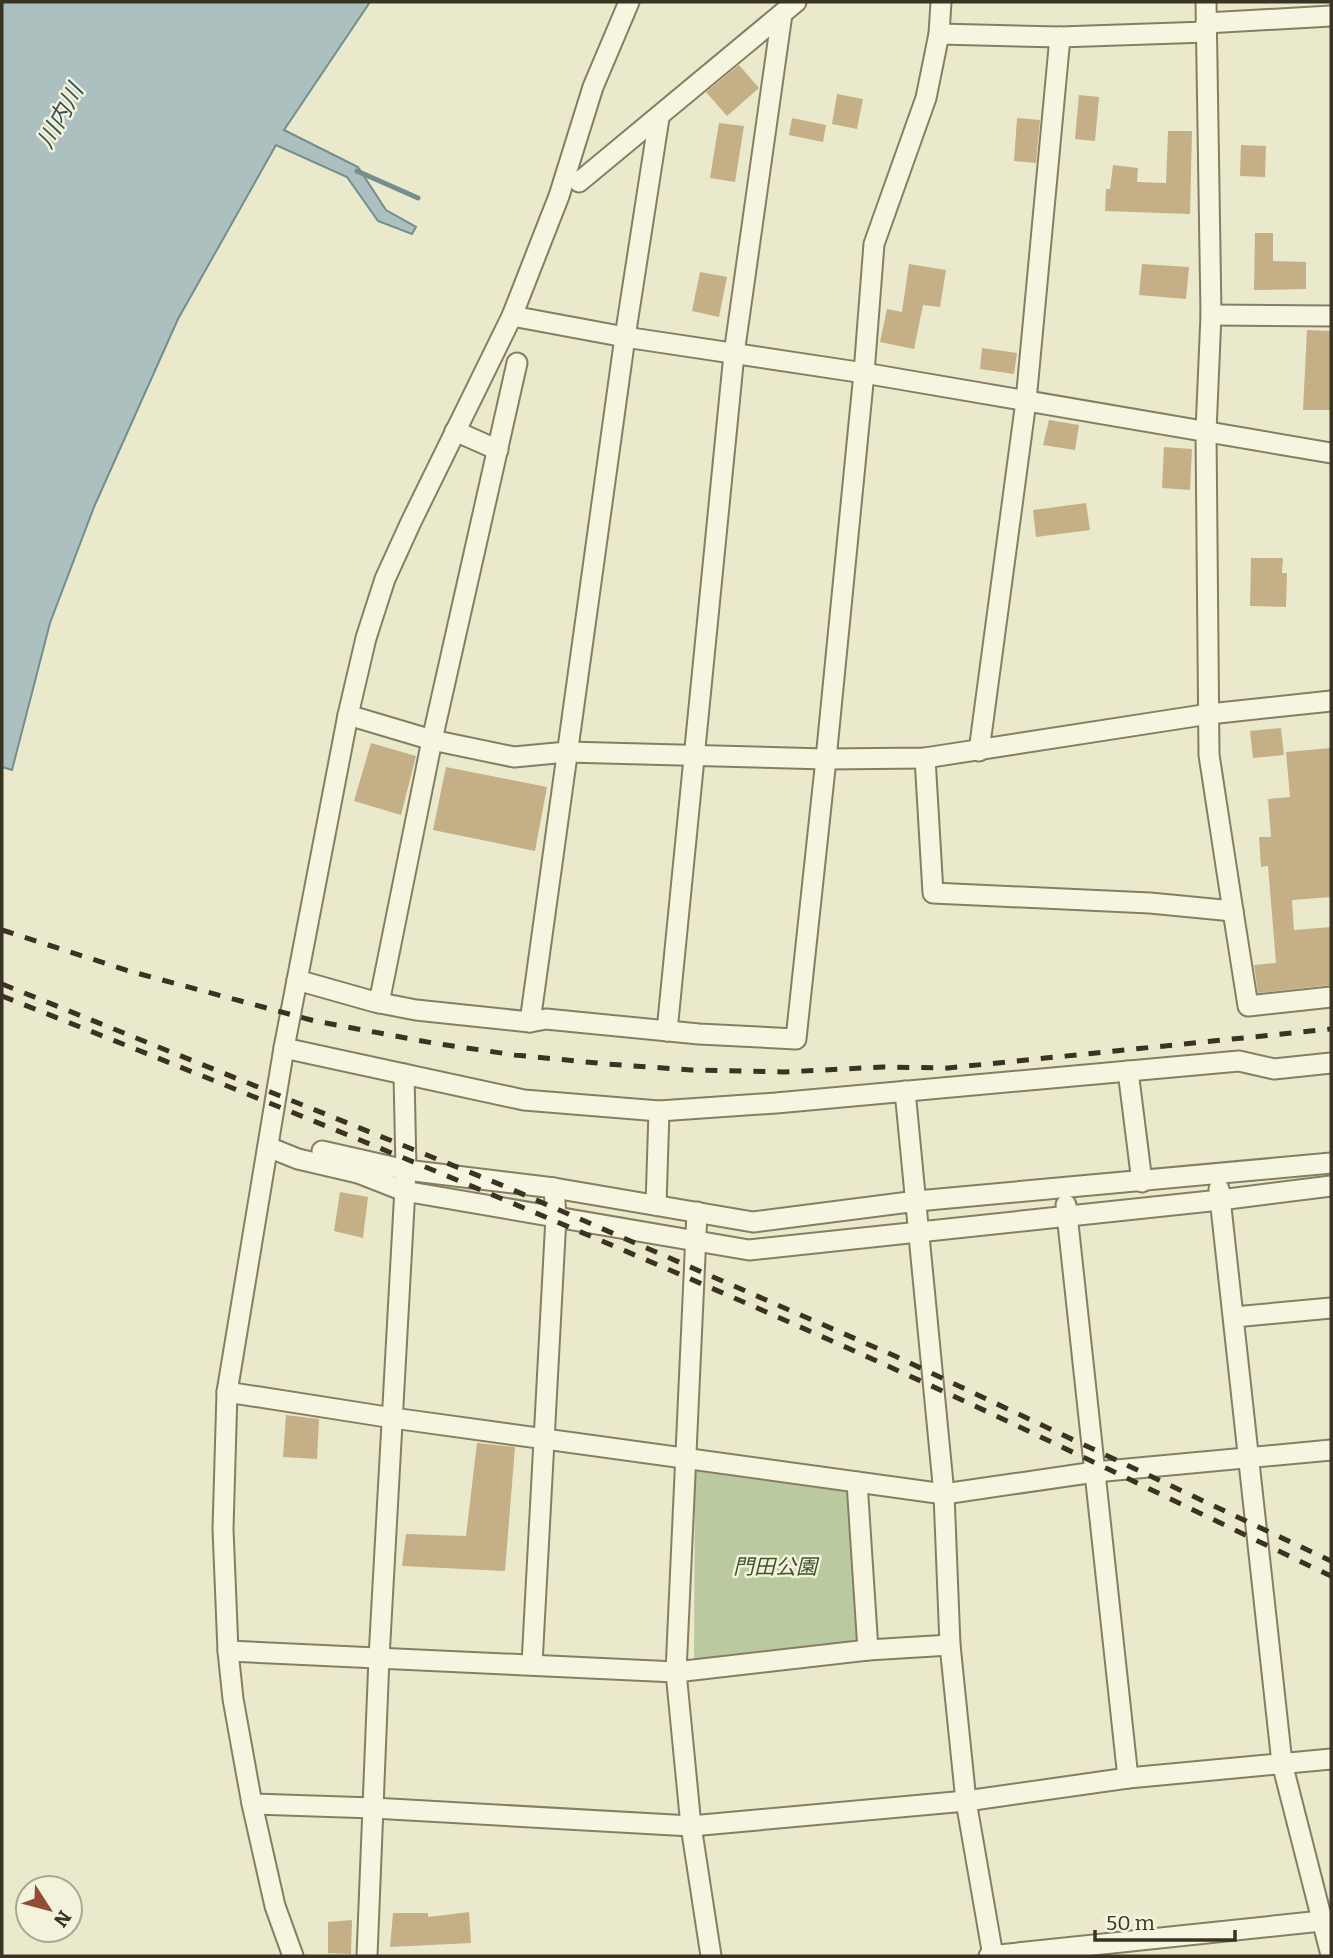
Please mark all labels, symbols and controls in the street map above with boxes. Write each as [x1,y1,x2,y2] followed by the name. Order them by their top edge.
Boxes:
[31,76,90,153] water label: 川内川
[733,1554,820,1580] park label: 門田公園
[14,1874,84,1944] north arrow
[1095,1898,1235,1942] scale bar
[49,1906,76,1932] text: N
[1106,1910,1155,1936] text: 50 m

